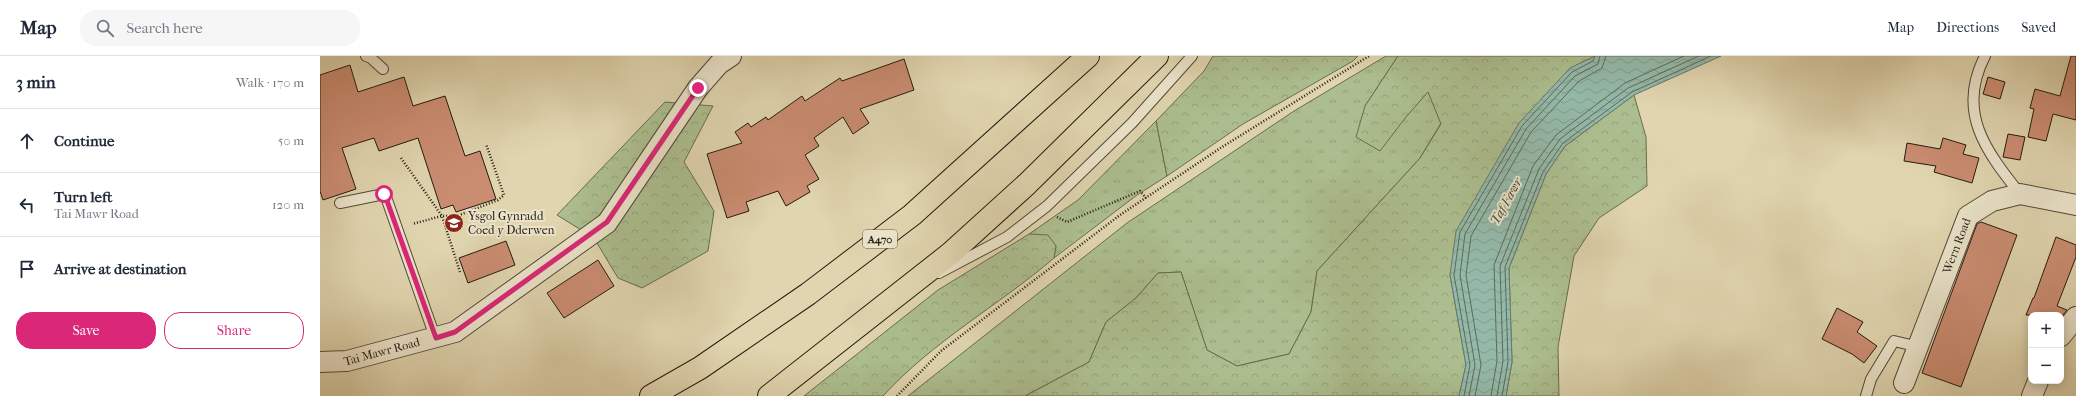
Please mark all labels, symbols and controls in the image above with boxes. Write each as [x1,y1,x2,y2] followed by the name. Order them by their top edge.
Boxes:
[80,10,360,46] search box
[20,17,56,39] text: Map
[94,17,116,39] icon: search
[126,19,203,37] text: Search here
[1887,19,1914,36] text: Map
[1936,19,1999,36] text: Directions
[2021,19,2056,36] text: Saved
[16,72,56,92] text: 3 min
[236,75,304,90] text: Walk · 170 m
[689,79,707,97] route end
[16,130,38,152] icon: ahead
[54,132,114,150] text: Continue
[278,133,304,148] text: 50 m
[1487,174,1525,227] water label: Taf Fawr
[375,185,393,203] route start
[54,188,112,206] text: Turn left
[16,194,38,216] icon: left
[272,197,304,212] text: 120 m
[54,206,139,221] text: Tai Mawr Road
[467,209,555,237] place label: Ysgol Gynradd Coed y Dderwen
[443,212,465,234] school or university icon: Ysgol Gynradd Coed y Dderwen
[1939,216,1974,276] street label: Wern Road
[863,230,897,248] road number: A470
[16,258,38,280] icon: arrive
[54,260,186,278] text: Arrive at destination
[16,312,156,349] button: Save
[164,312,304,349] button: Share
[2028,312,2064,384] map controls
[2028,312,2064,348] button: +
[342,335,422,369] street label: Tai Mawr Road
[2028,348,2064,384] button: −

